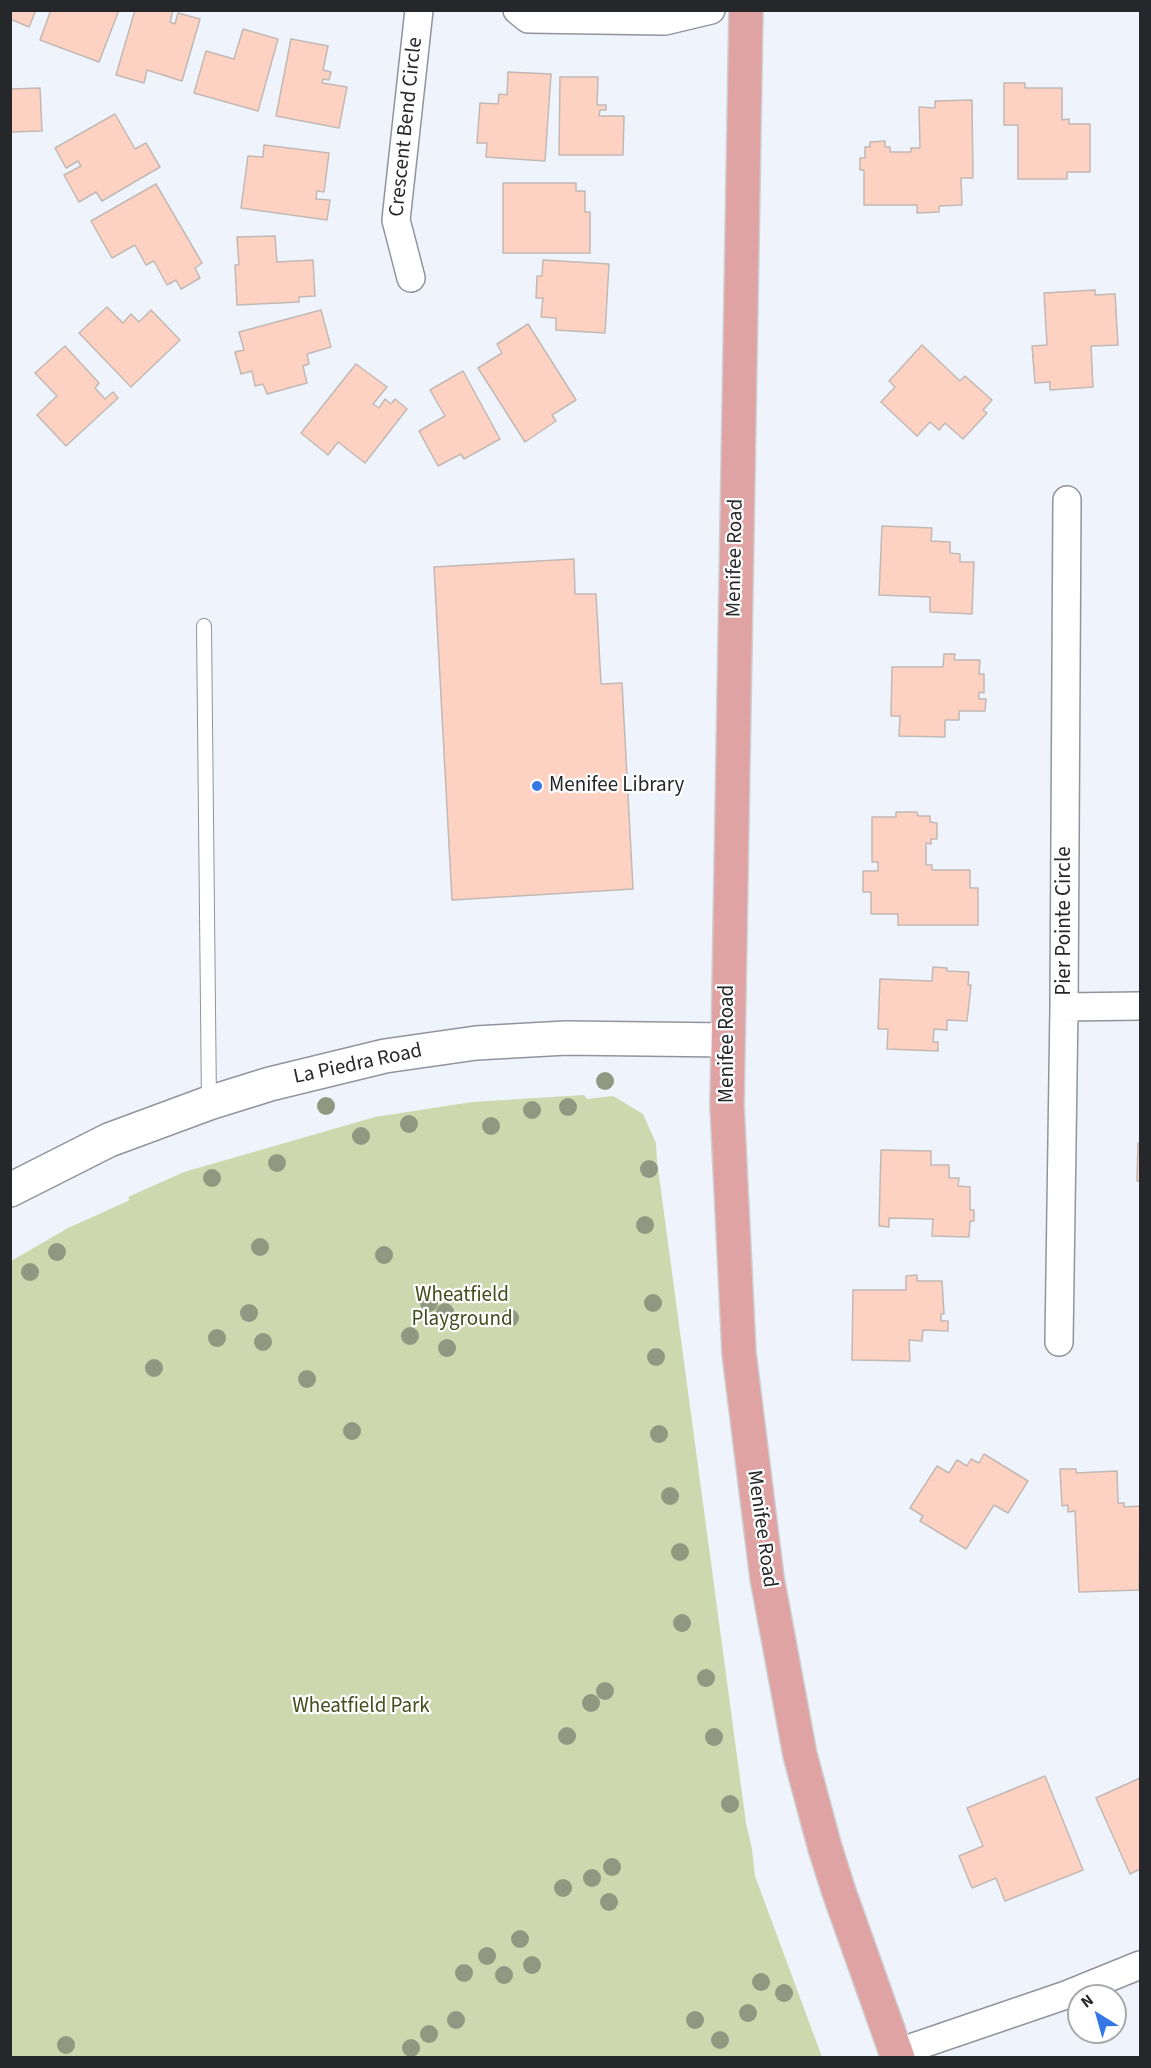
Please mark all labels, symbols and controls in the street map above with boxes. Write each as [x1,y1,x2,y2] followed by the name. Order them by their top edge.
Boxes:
[385,36,429,218] street label: Crescent Bend Circle
[722,499,750,617] street label: Menifee Road
[549,773,684,799] place label: Menifee Library
[530,779,544,793] marker: Menifee Library
[1052,846,1078,996] street label: Pier Pointe Circle
[715,985,741,1103] street label: Menifee Road
[291,1039,425,1091] street label: La Piedra Road
[411,1283,513,1333] park label: Wheatfield Playground
[740,1469,782,1589] street label: Menifee Road
[292,1694,430,1720] park label: Wheatfield Park
[1067,1984,1127,2044] north arrow
[1076,1989,1098,2013] text: N

